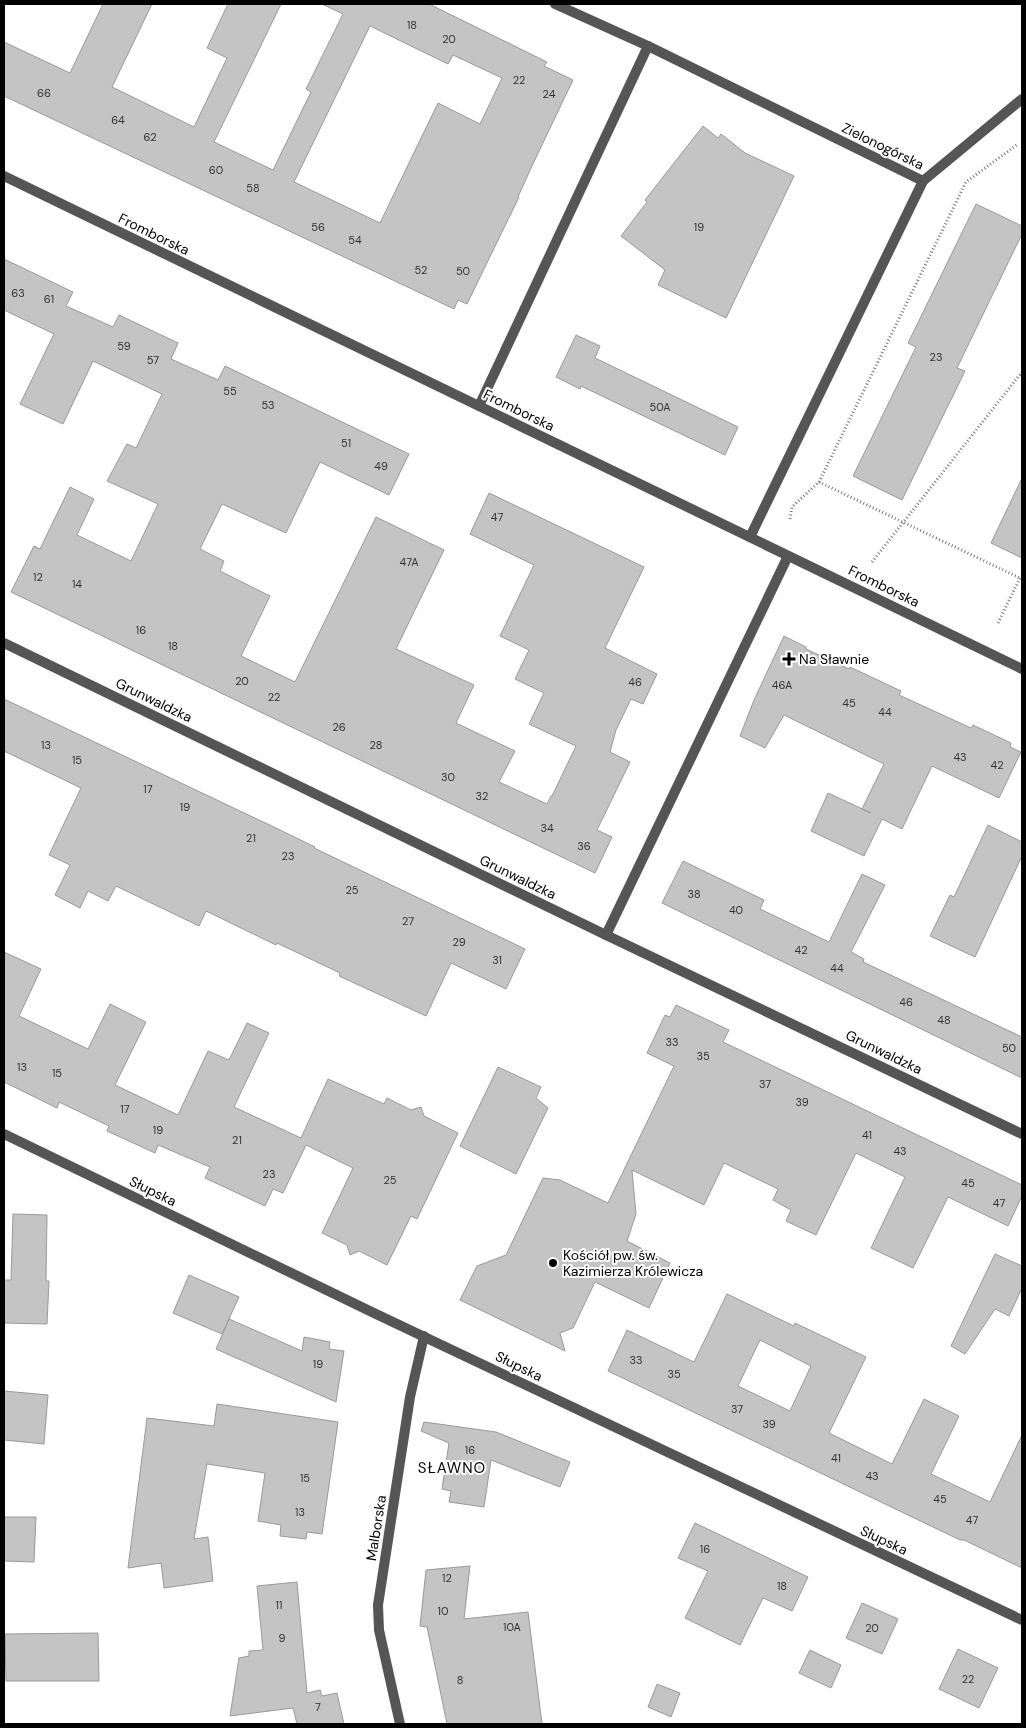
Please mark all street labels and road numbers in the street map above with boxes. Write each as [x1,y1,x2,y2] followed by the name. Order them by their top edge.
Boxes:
[839,118,927,174] street label: Zielonogórska
[115,209,193,259] street label: Fromborska
[480,385,558,435] street label: Fromborska
[845,561,923,611] street label: Fromborska
[113,674,195,726] street label: Grunwaldzka
[477,851,559,903] street label: Grunwaldzka
[843,1026,925,1078] street label: Grunwaldzka
[127,1172,179,1210] street label: Słupska
[493,1347,545,1385] street label: Słupska
[362,1494,390,1562] street label: Malborska
[858,1521,910,1559] street label: Słupska

